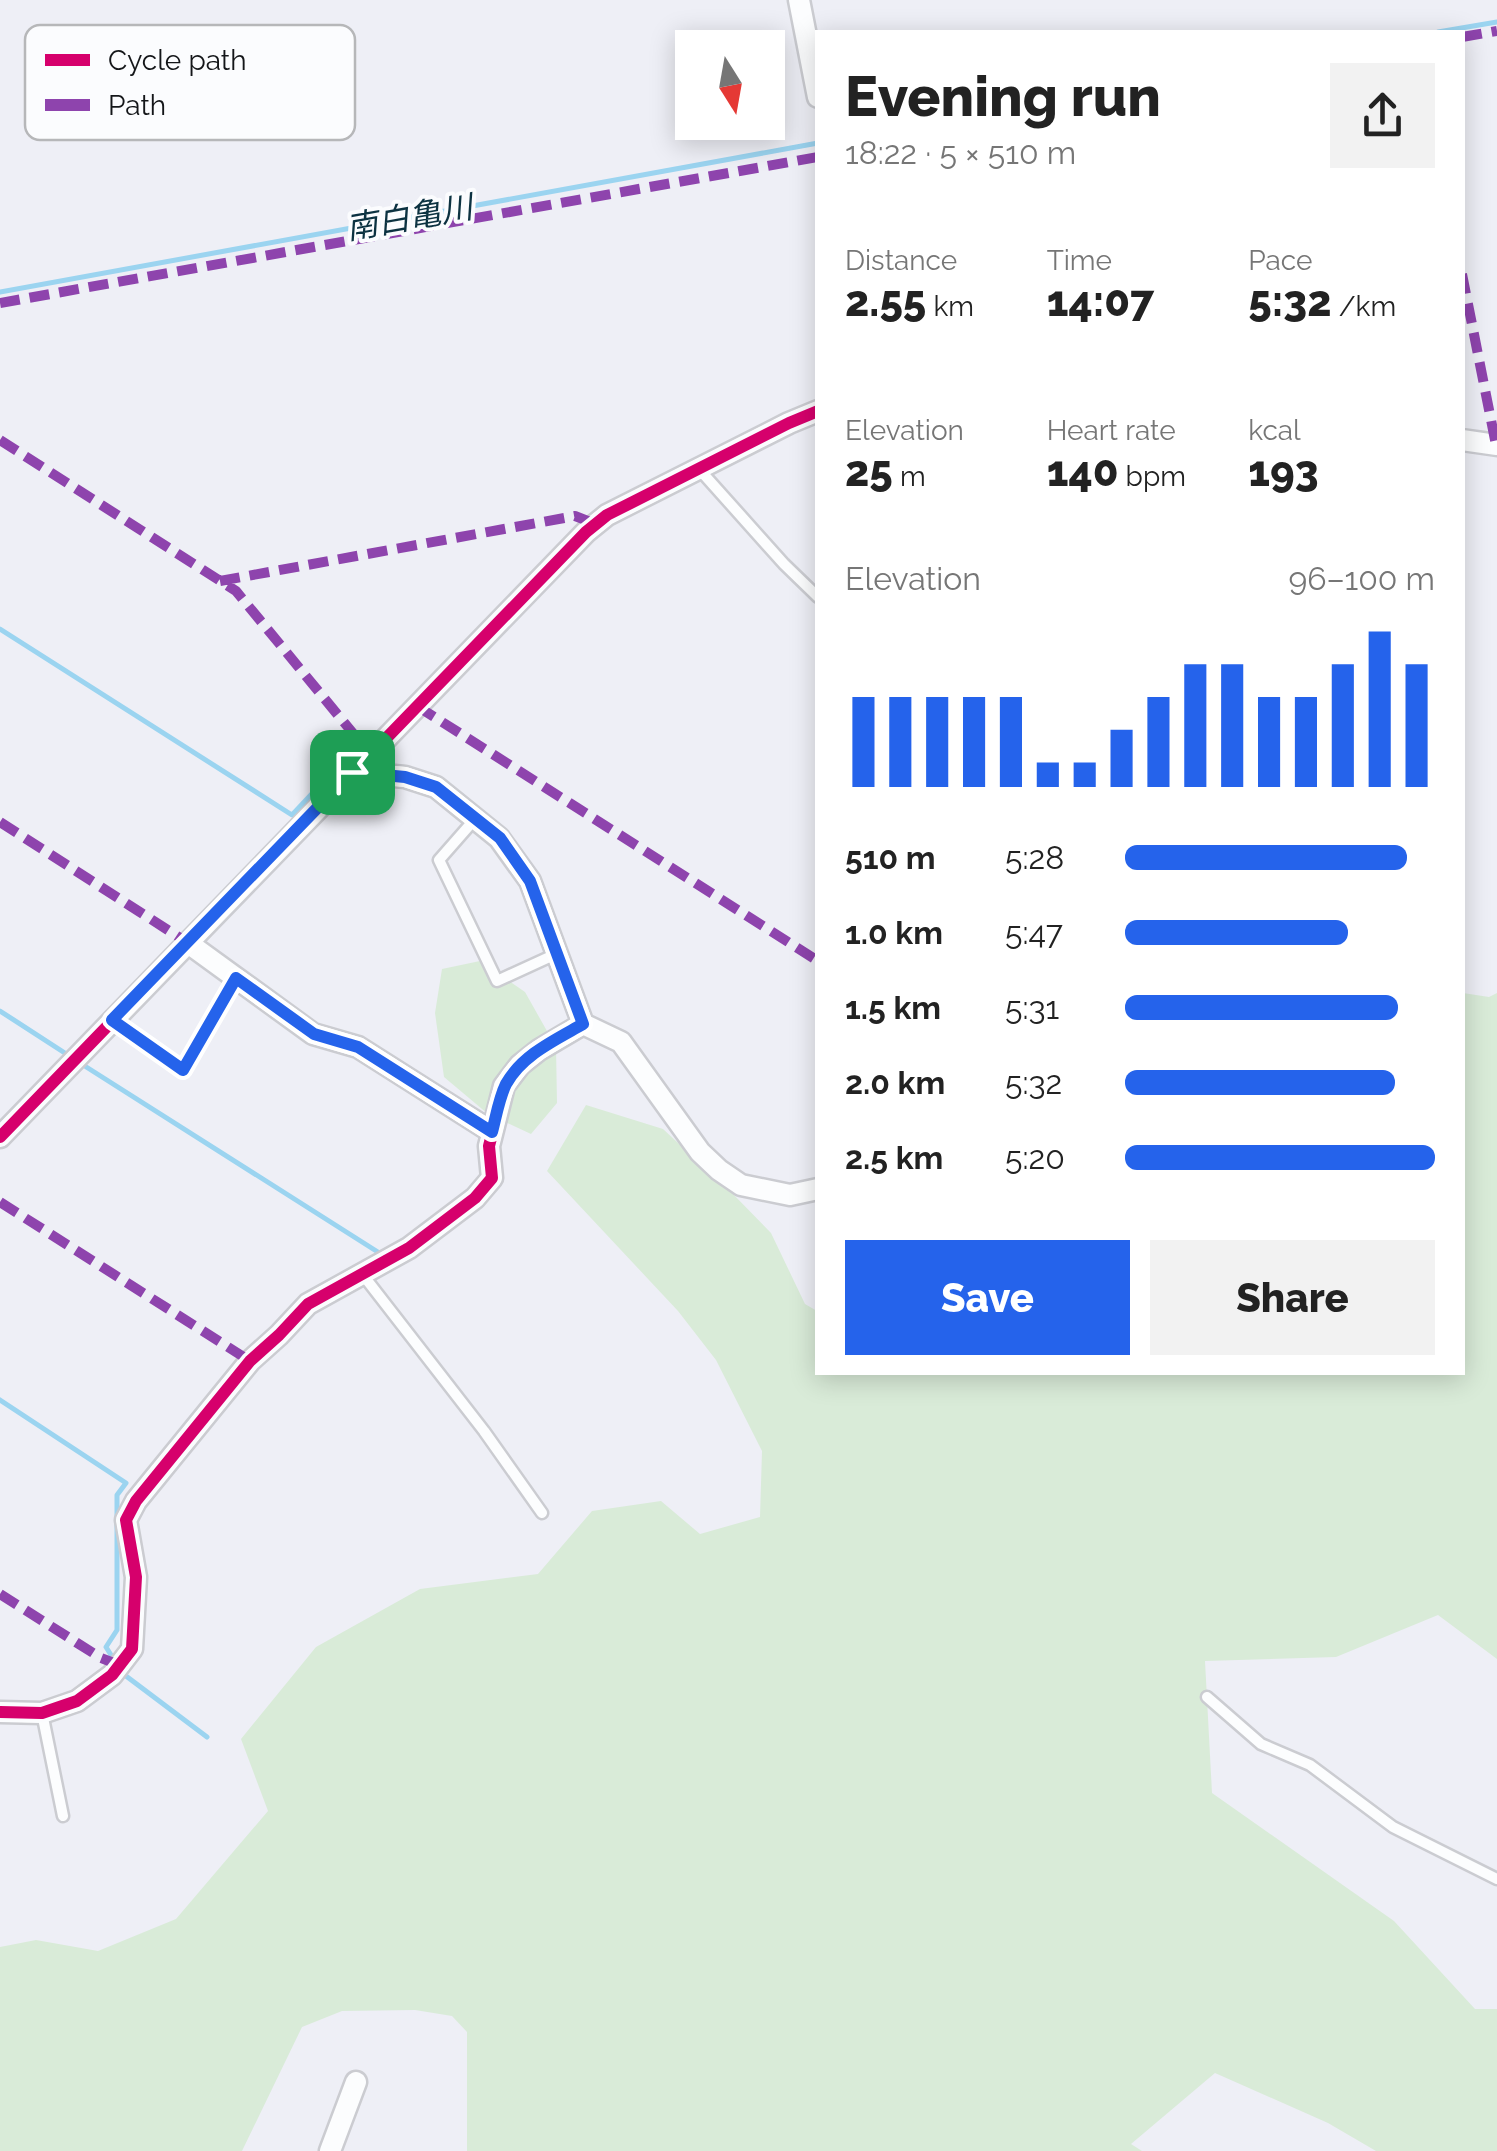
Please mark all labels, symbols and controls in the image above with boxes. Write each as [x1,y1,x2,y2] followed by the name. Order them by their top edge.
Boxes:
[25,25,355,140] legend
[675,30,785,140] north arrow
[675,30,785,140] map controls
[108,44,247,77] text: Cycle path
[1330,63,1435,168] button: share
[845,64,1161,129] text: Evening run
[108,89,166,122] text: Path
[845,134,1076,171] text: 18:22 · 5 × 510 m
[343,187,478,246] water label: 南白亀川
[845,244,957,277] text: Distance
[1047,244,1112,277] text: Time
[1248,244,1313,277] text: Pace
[845,277,926,326] text: 2.55
[1047,277,1154,326] text: 14:07
[1248,277,1332,326] text: 5:32
[926,290,974,323] text: km
[1332,290,1396,323] text: /km
[845,414,964,447] text: Elevation
[1047,414,1176,447] text: Heart rate
[1248,414,1301,447] text: kcal
[845,447,893,496] text: 25
[1047,447,1118,496] text: 140
[1248,447,1319,496] text: 193
[893,460,926,493] text: m
[1118,460,1186,493] text: bpm
[845,560,981,597] text: Elevation
[1288,560,1435,597] text: 96–100 m
[310,730,395,815] pin
[325,745,380,800] icon: arrive
[845,839,936,876] text: 510 m
[1005,839,1064,876] text: 5:28
[845,914,943,951] text: 1.0 km
[1005,914,1063,951] text: 5:47
[845,989,941,1026] text: 1.5 km
[1005,989,1059,1026] text: 5:31
[845,1064,945,1101] text: 2.0 km
[1005,1064,1062,1101] text: 5:32
[845,1139,943,1176] text: 2.5 km
[1005,1139,1065,1176] text: 5:20
[845,1240,1130,1355] button: Save
[1150,1240,1435,1355] button: Share

